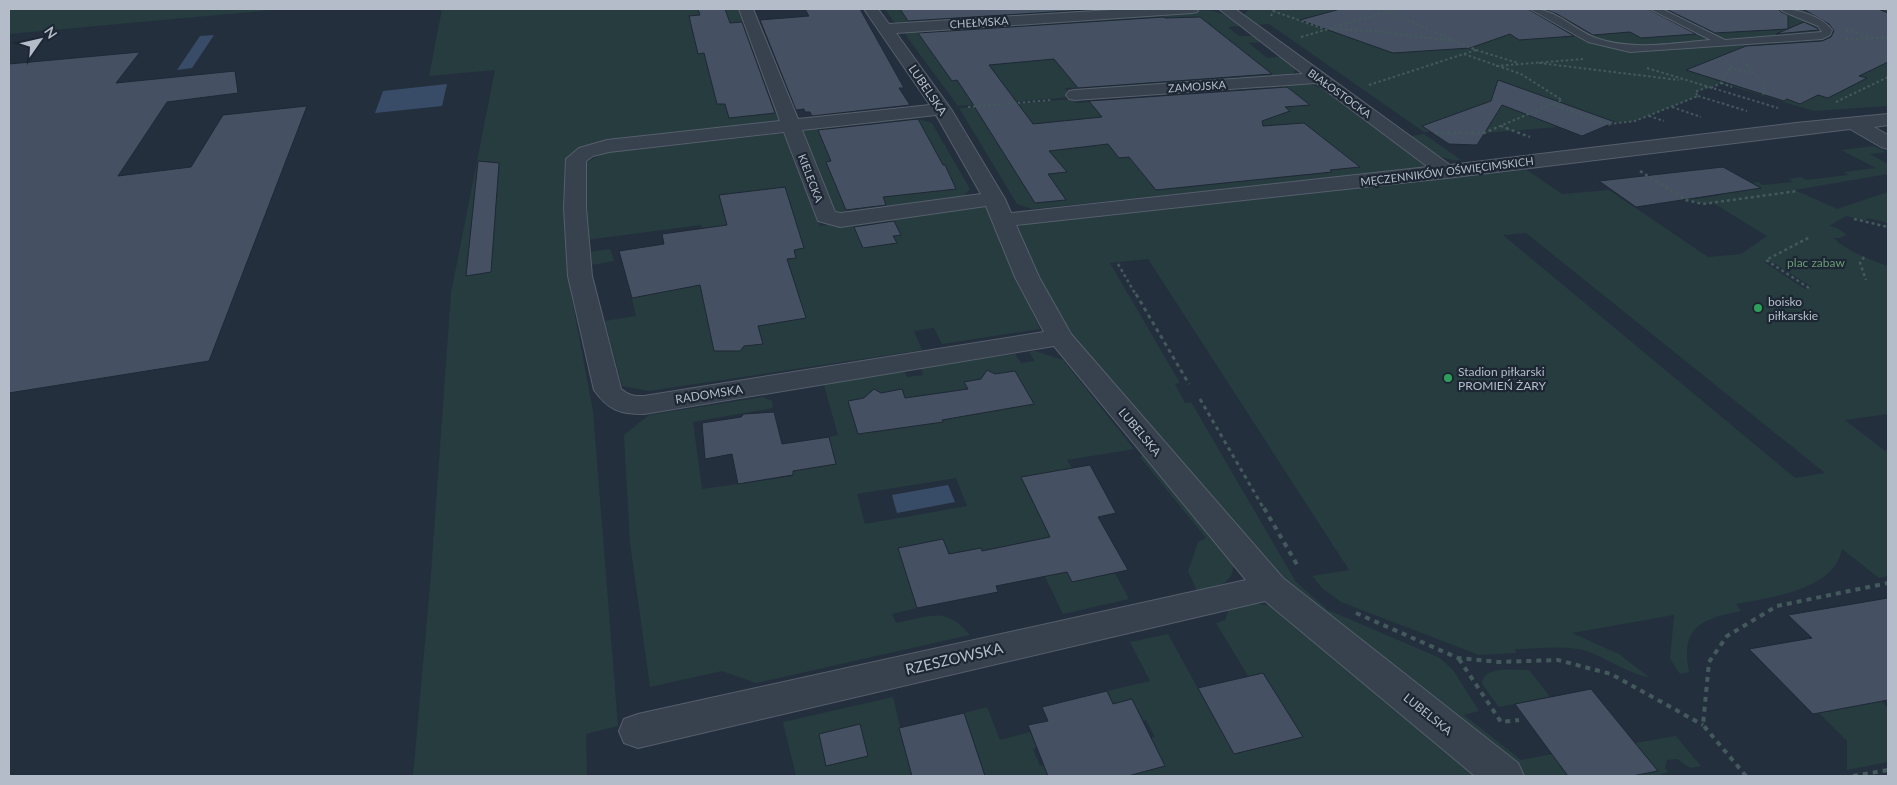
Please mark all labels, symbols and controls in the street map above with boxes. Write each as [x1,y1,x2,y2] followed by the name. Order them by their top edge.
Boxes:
[949,13,1009,31] street label: CHEŁMSKA
[15,15,65,65] north arrow
[41,23,61,42] text: N
[906,62,951,119] street label: LUBELSKA
[1306,66,1375,121] street label: BIAŁOSTOCKA
[1168,77,1227,95] street label: ZAMOJSKA
[796,152,826,204] street label: KIELECKA
[1360,154,1534,188] street label: MĘCZENNIKÓW OŚWIĘCIMSKICH
[1787,255,1845,270] park label: plac zabaw
[1768,294,1818,323] place label: boisko piłkarskie
[1752,302,1764,314] marker: boisko piłkarskie
[1458,364,1546,393] place label: Stadion piłkarski PROMIEŃ ŻARY
[1442,372,1454,384] marker: Stadion piłkarski PROMIEŃ ŻARY
[674,381,745,407] street label: RADOMSKA
[1116,405,1165,460] street label: LUBELSKA
[903,638,1005,678] street label: RZESZOWSKA
[1401,690,1456,739] street label: LUBELSKA

